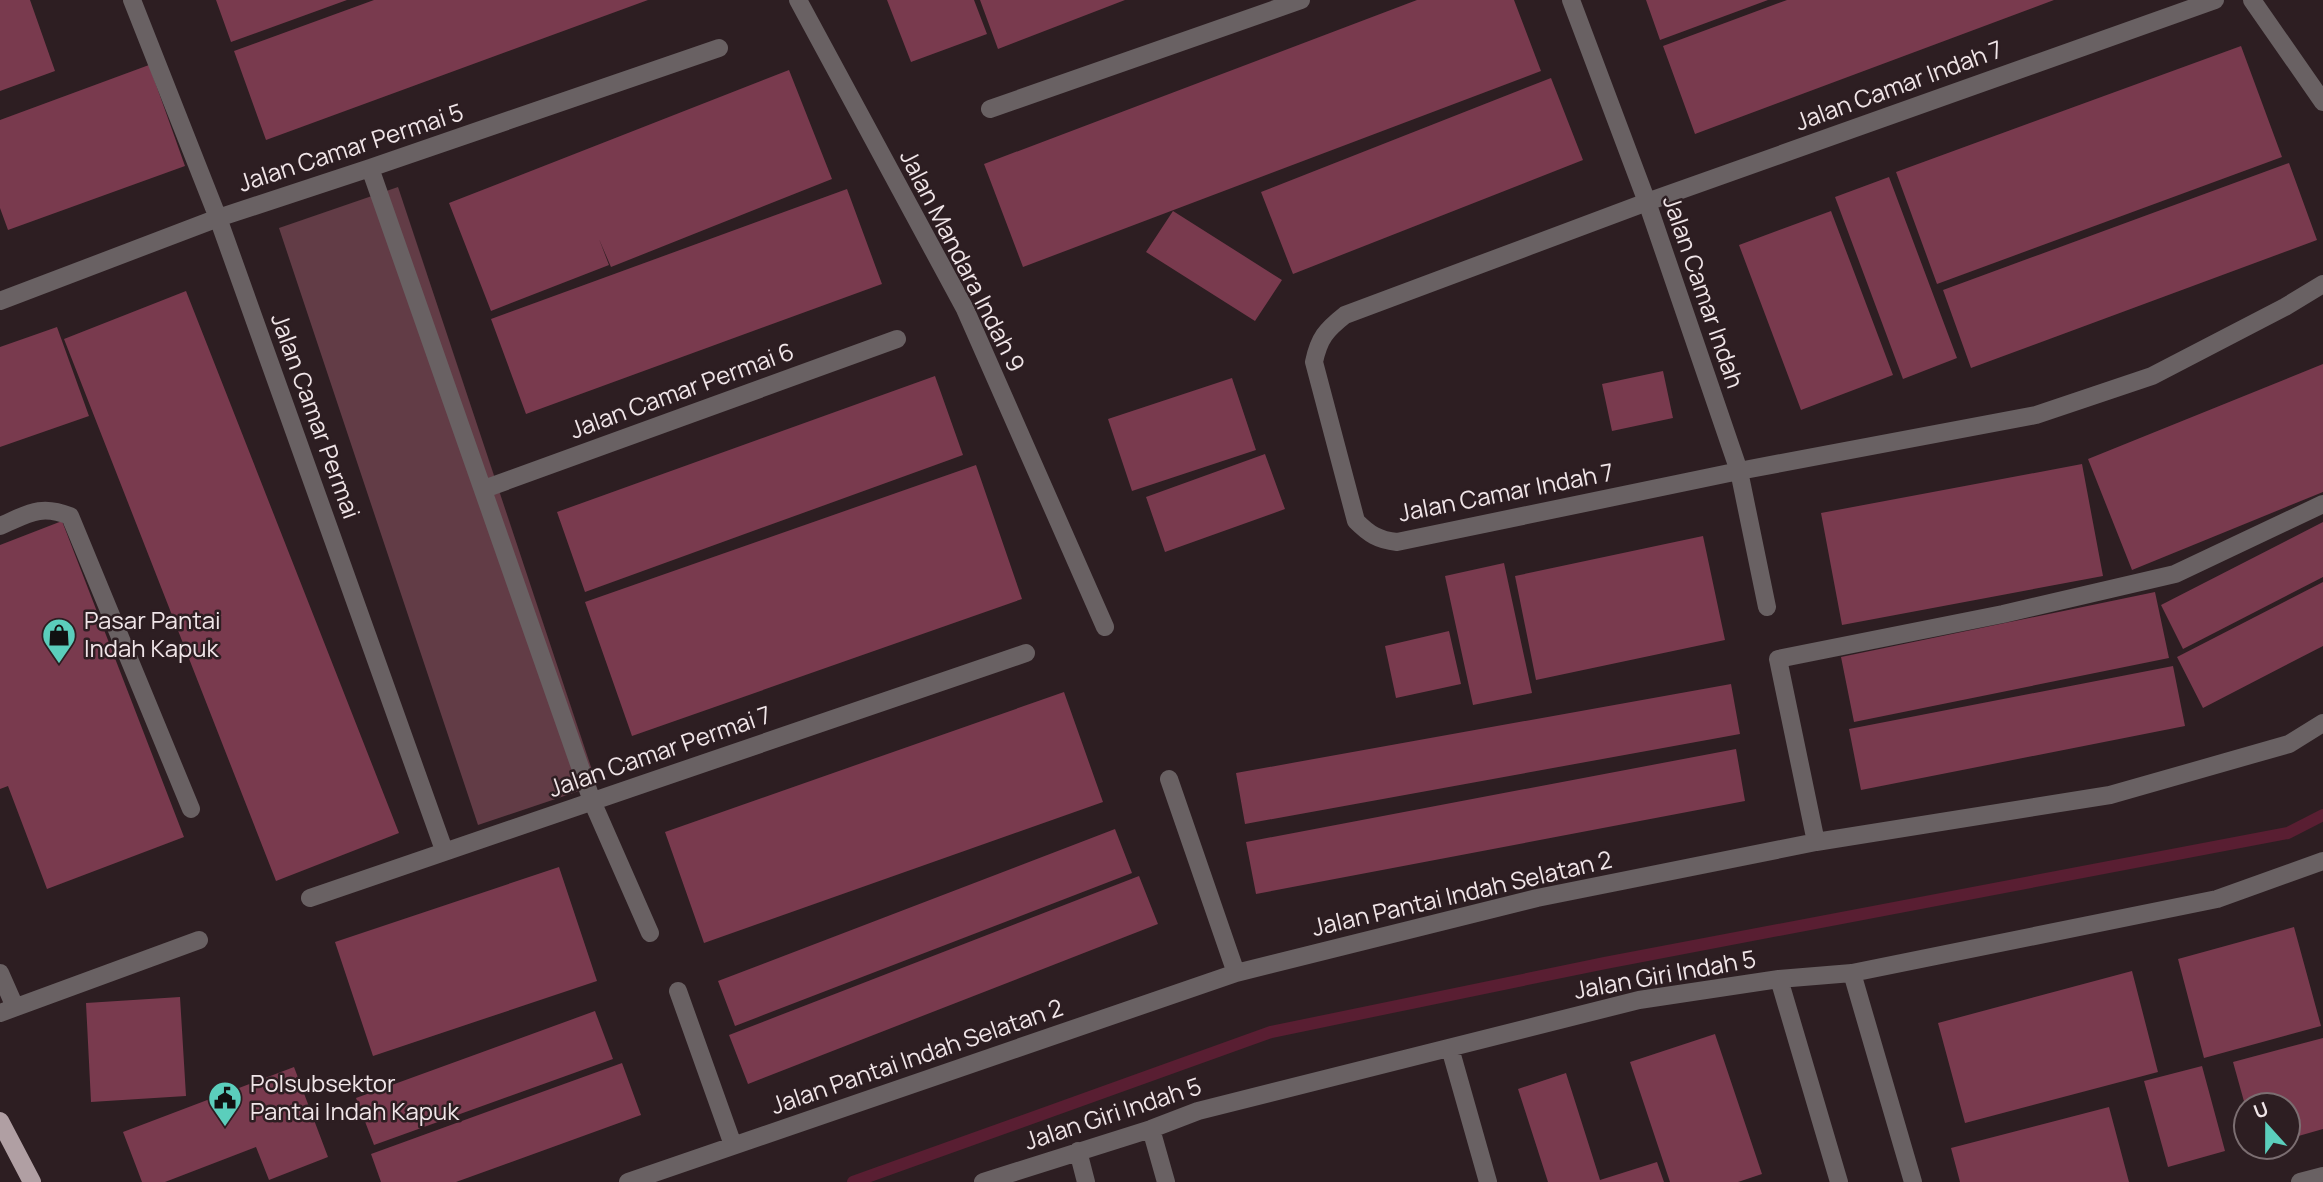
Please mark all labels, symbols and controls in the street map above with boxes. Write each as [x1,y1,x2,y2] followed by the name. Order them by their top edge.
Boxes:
[1790,32,2007,137] street label: Jalan Camar Indah 7
[234,95,467,199] street label: Jalan Camar Permai 5
[893,144,1034,377] street label: Jalan Mandara Indah 9
[1656,191,1753,392] street label: Jalan Camar Indah
[264,308,369,523] street label: Jalan Camar Permai
[565,334,798,445] street label: Jalan Camar Permai 6
[1395,454,1616,529] street label: Jalan Camar Indah 7
[84,603,221,664] place label: Pasar Pantai Indah Kapuk
[40,616,78,665] shop icon: Pasar Pantai Indah Kapuk
[544,697,775,804] street label: Jalan Camar Permai 7
[1308,842,1615,943] street label: Jalan Pantai Indah Selatan 2
[1571,941,1758,1006] street label: Jalan Giri Indah 5
[766,990,1067,1121] street label: Jalan Pantai Indah Selatan 2
[250,1066,460,1127] place label: Polsubsektor Pantai Indah Kapuk
[1020,1068,1205,1157] street label: Jalan Giri Indah 5
[206,1079,244,1128] public building icon: Polsubsektor Pantai Indah Kapuk
[2232,1091,2302,1161] north arrow
[2250,1096,2272,1125] text: U

